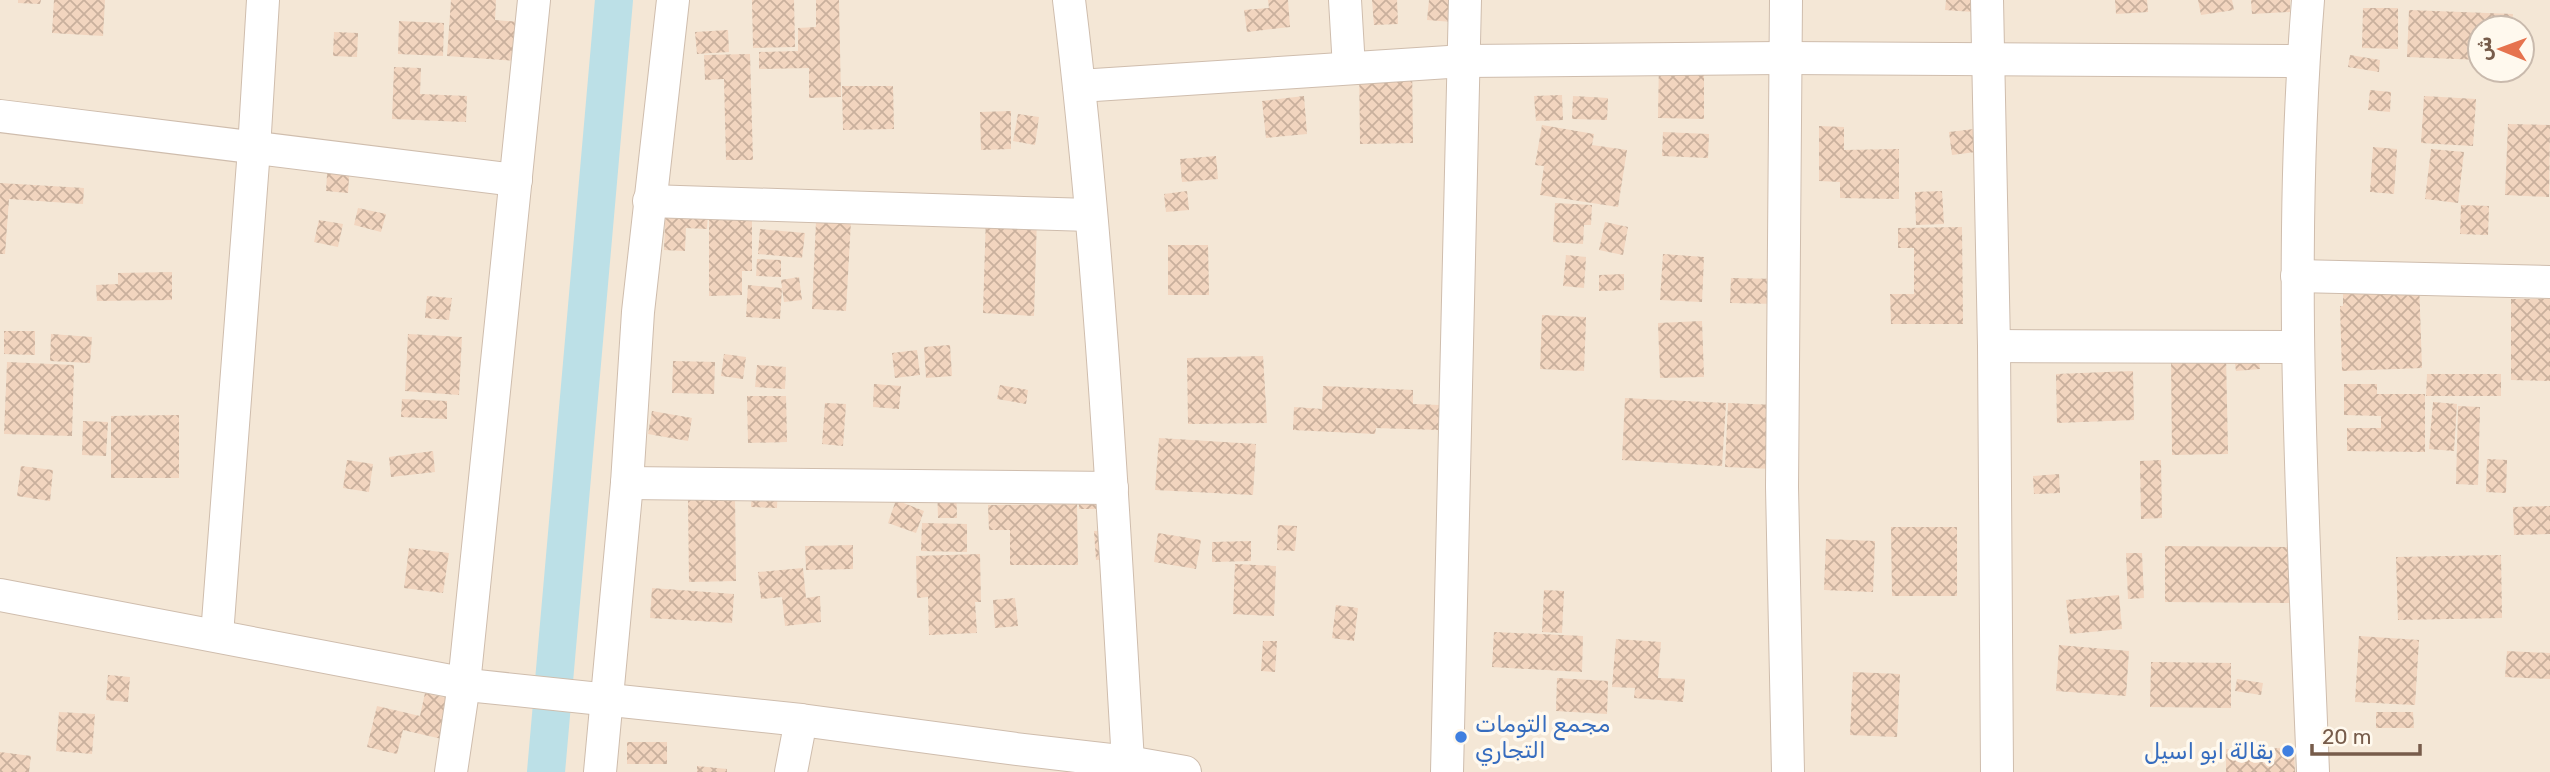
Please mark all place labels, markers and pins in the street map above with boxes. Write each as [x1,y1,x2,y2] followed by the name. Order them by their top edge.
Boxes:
[1475,710,1610,767] place label: مجمع التومات التجاري
[1453,729,1469,745] marker: مجمع التومات التجاري
[2144,737,2274,765] place label: بقالة ابو اسيل
[2280,743,2296,759] marker: بقالة ابو اسيل

